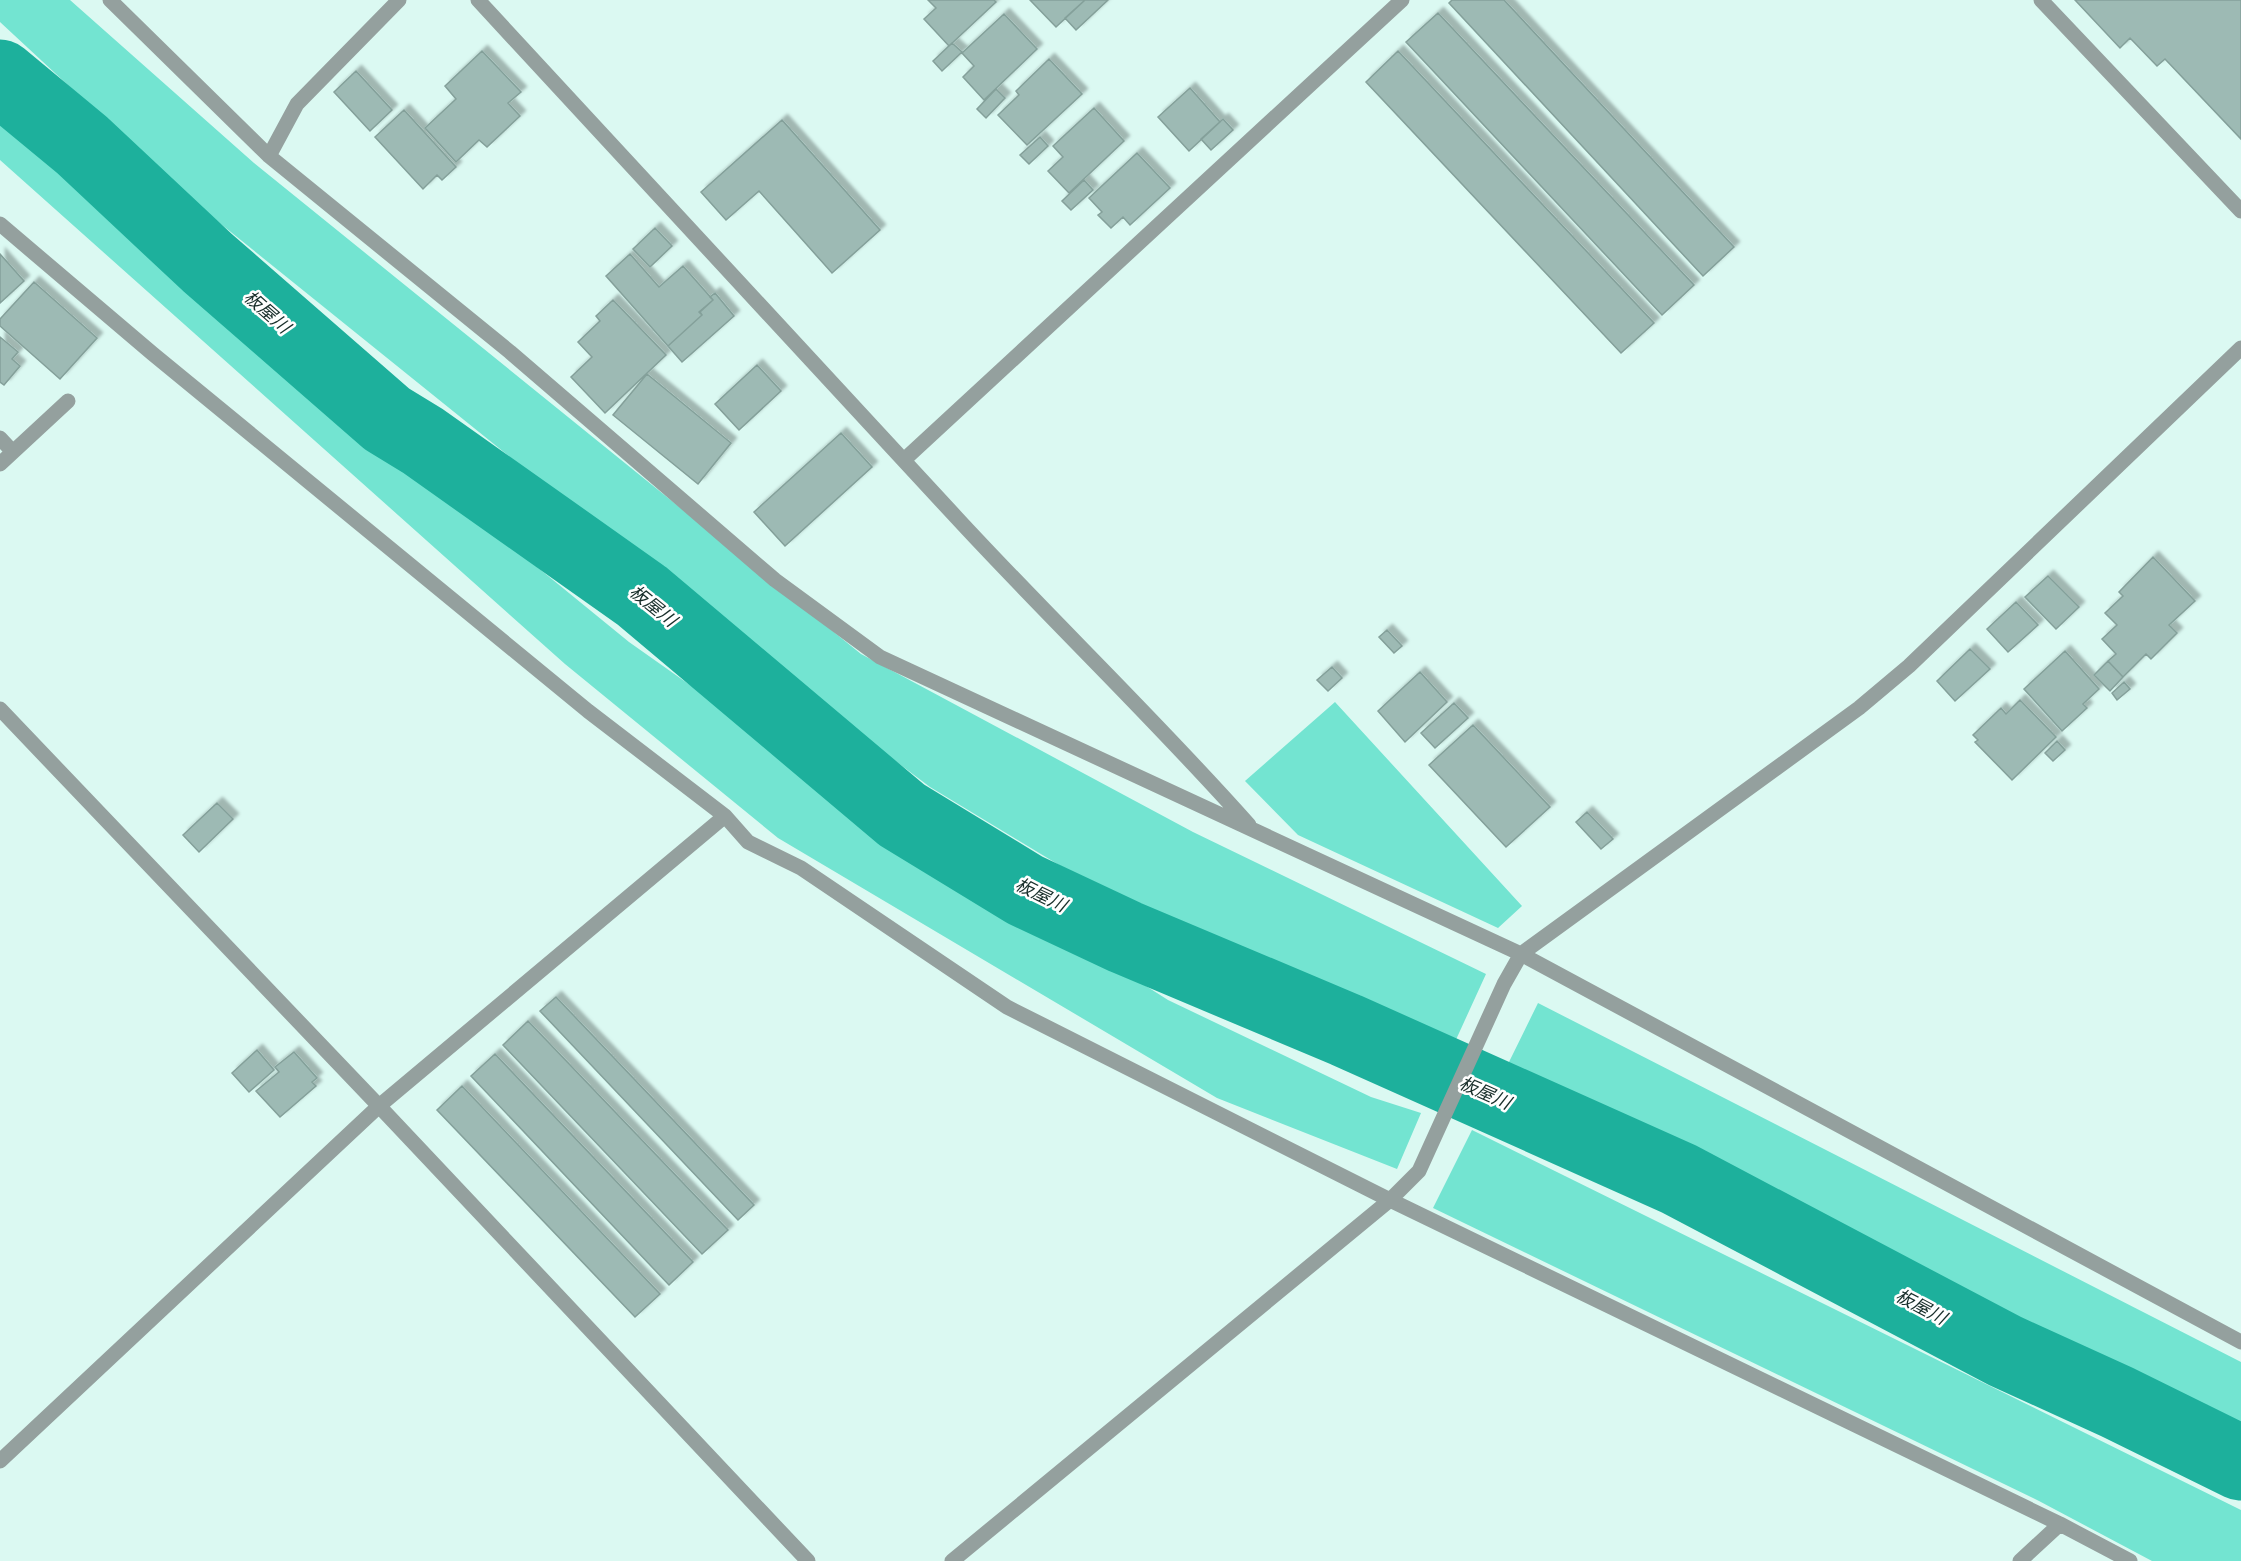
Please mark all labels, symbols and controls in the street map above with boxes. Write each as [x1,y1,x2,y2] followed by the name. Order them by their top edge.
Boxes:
[239,286,296,339] water label: 板屋川
[625,580,682,633] water label: 板屋川
[1012,873,1072,918] water label: 板屋川
[1456,1072,1516,1115] water label: 板屋川
[1892,1285,1952,1330] water label: 板屋川

